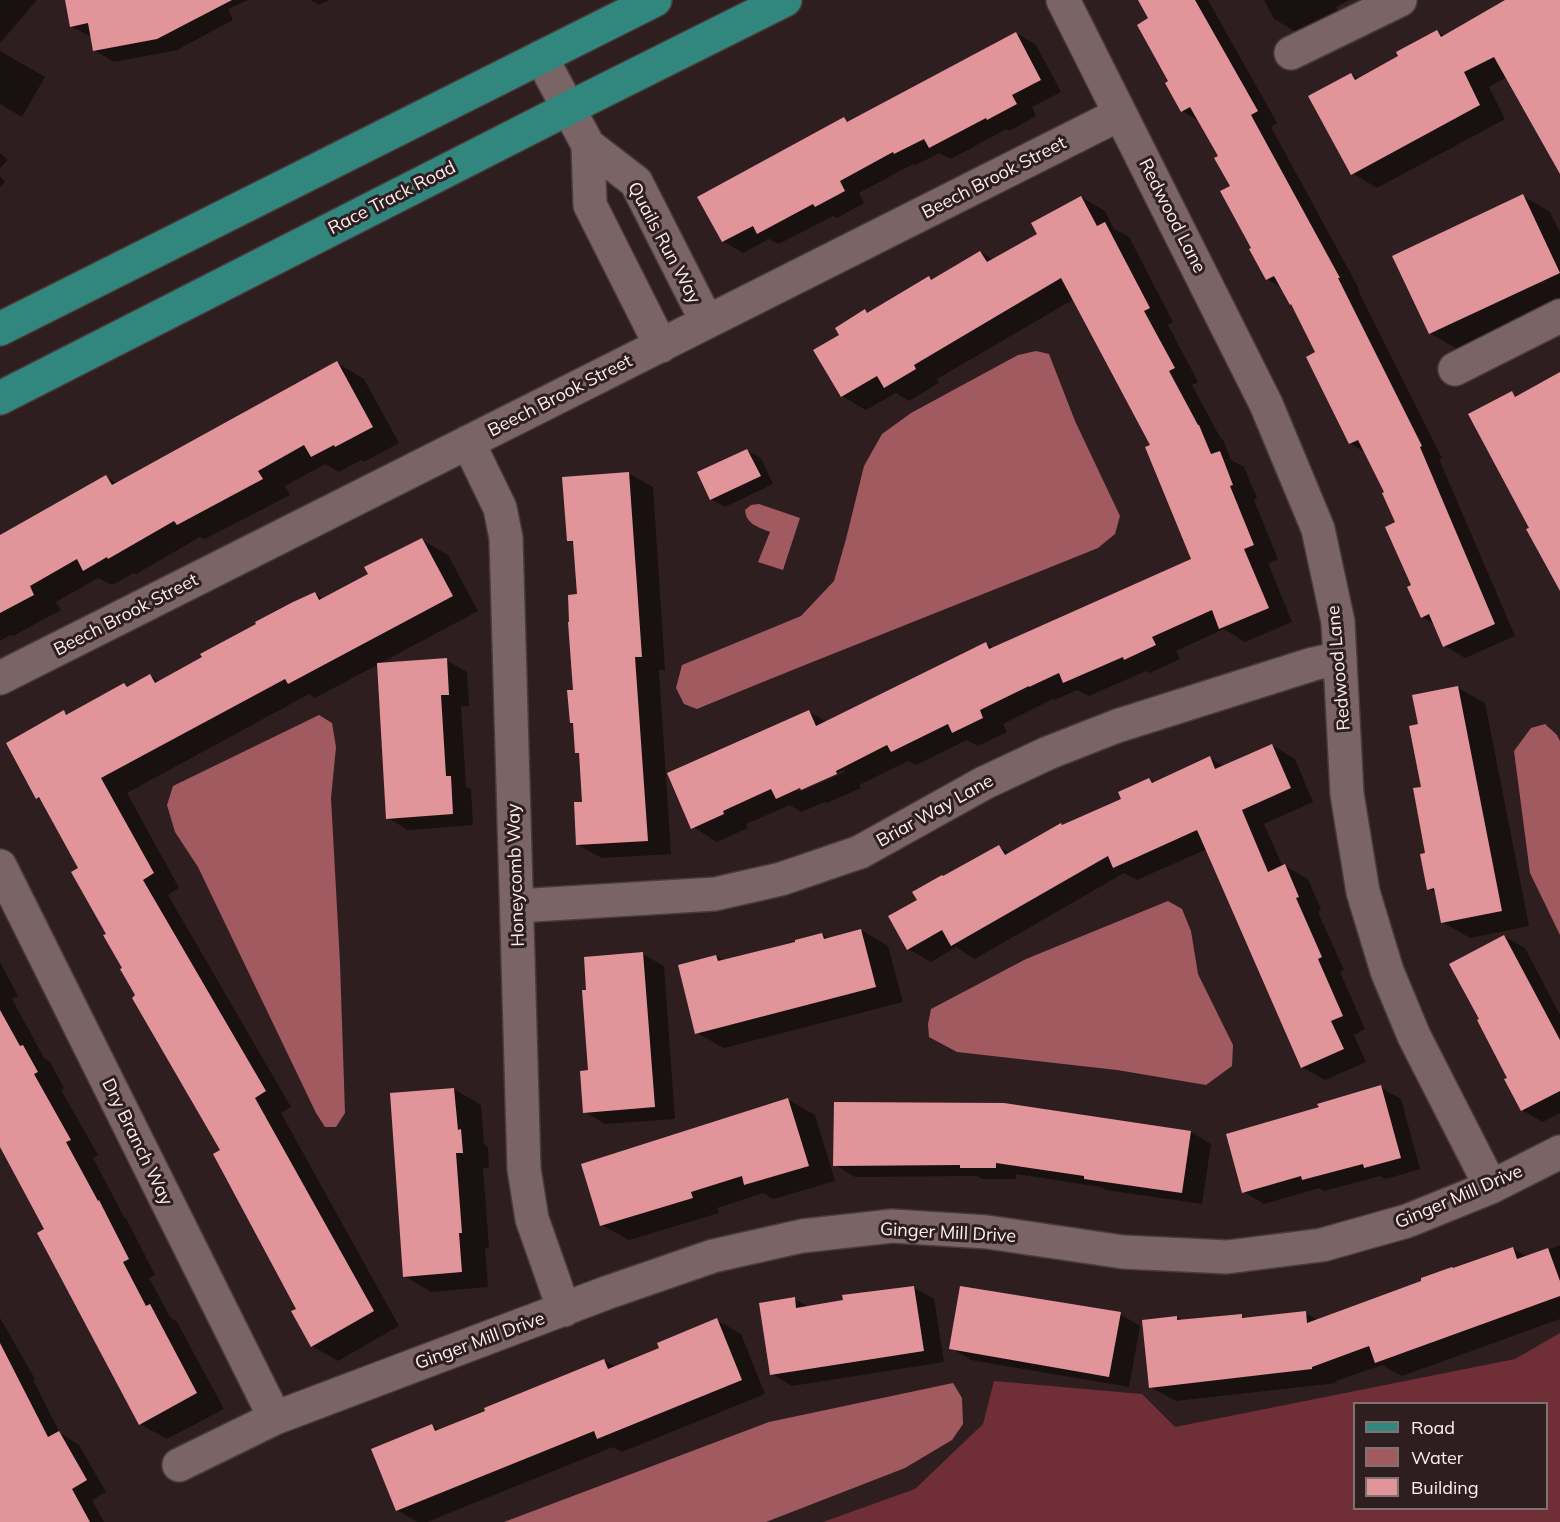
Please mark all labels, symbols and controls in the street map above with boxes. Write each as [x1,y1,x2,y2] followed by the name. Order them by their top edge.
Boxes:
[918,132,1070,224] street label: Beech Brook Street
[1134,155,1210,277] street label: Redwood Lane
[325,157,459,239] street label: Race Track Road
[623,179,705,307] street label: Quails Run Way
[484,350,636,442] street label: Beech Brook Street
[50,569,202,661] street label: Beech Brook Street
[1323,605,1355,731] street label: Redwood Lane
[873,770,997,852] street label: Briar Way Lane
[503,803,529,947] street label: Honeycomb Way
[97,1075,177,1209] street label: Dry Branch Way
[1392,1160,1526,1234] street label: Ginger Mill Drive
[879,1219,1017,1247] street label: Ginger Mill Drive
[412,1308,548,1374] street label: Ginger Mill Drive
[1353,1402,1548,1510] legend
[1411,1416,1455,1439] text: Road
[1411,1446,1463,1469] text: Water
[1411,1476,1479,1499] text: Building

